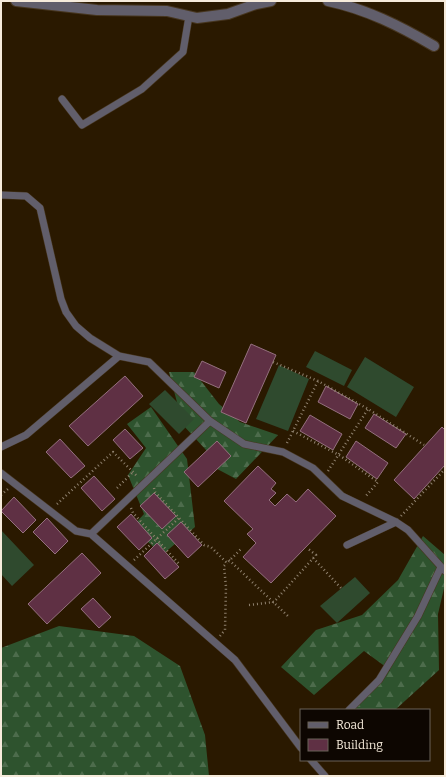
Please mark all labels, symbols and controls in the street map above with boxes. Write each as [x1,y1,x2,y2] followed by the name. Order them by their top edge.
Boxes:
[300,709,430,761] legend
[336,718,364,732] text: Road
[336,738,383,752] text: Building

